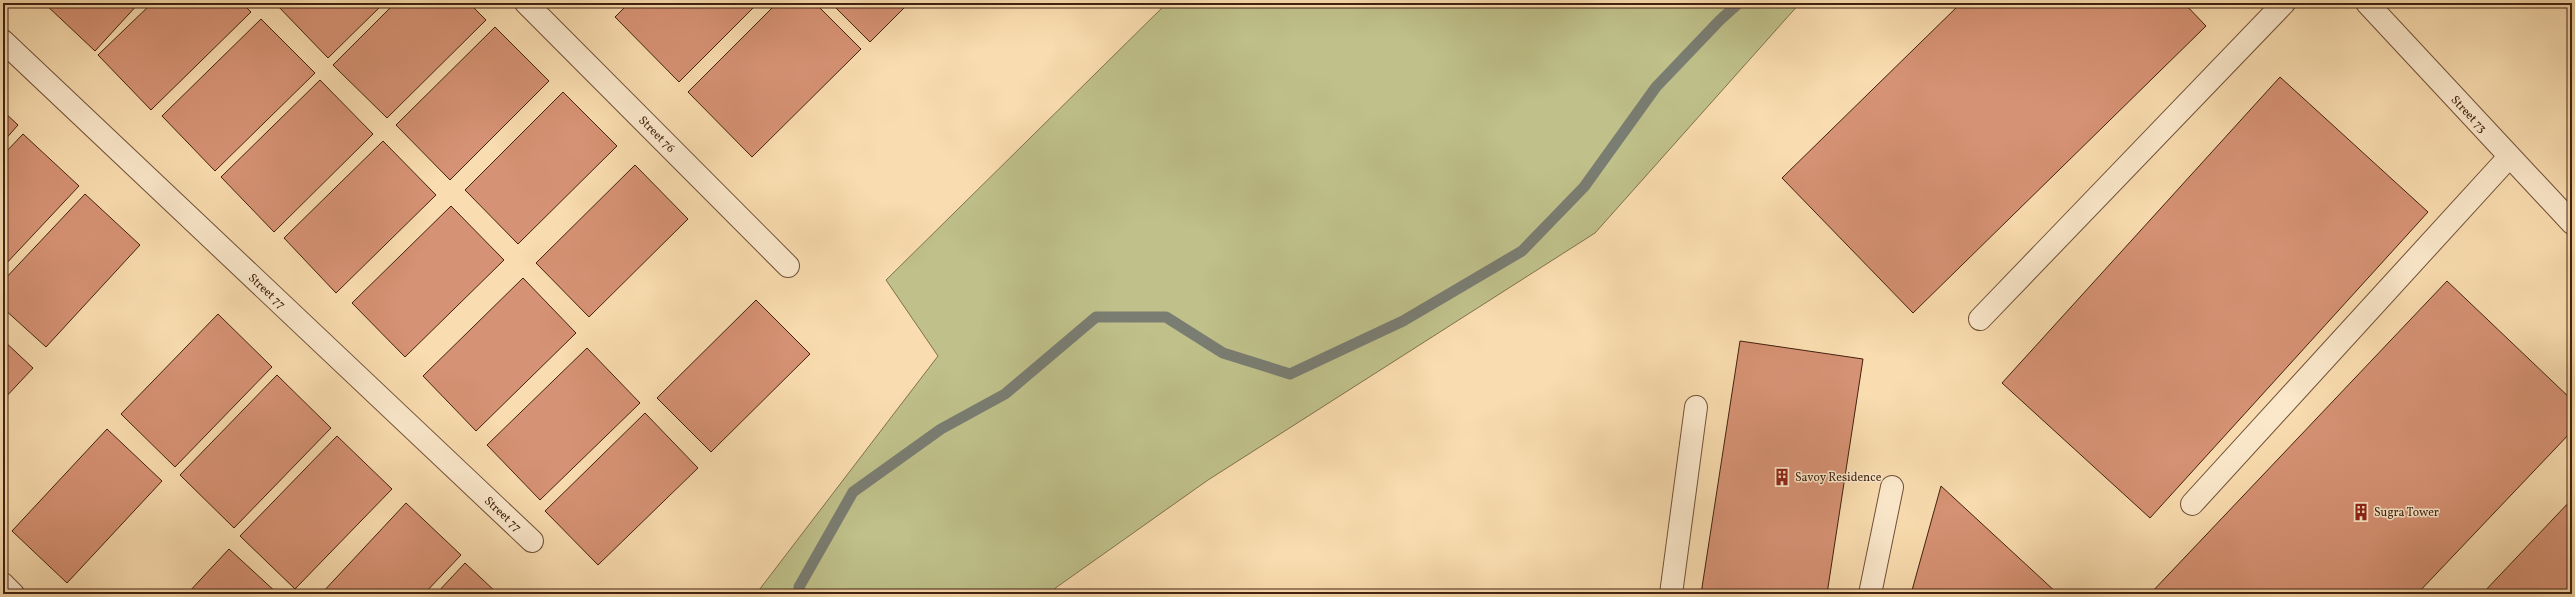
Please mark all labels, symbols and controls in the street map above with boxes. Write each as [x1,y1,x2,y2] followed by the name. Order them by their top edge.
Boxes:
[2447,93,2490,137] street label: Street 73
[634,113,678,157] street label: Street 76
[244,270,289,313] street label: Street 77
[1772,467,1792,487] building icon: Savoy Residence
[1795,470,1882,486] place label: Savoy Residence
[480,493,525,536] street label: Street 77
[2351,502,2371,522] building icon: Sugra Tower
[2374,505,2439,521] place label: Sugra Tower

